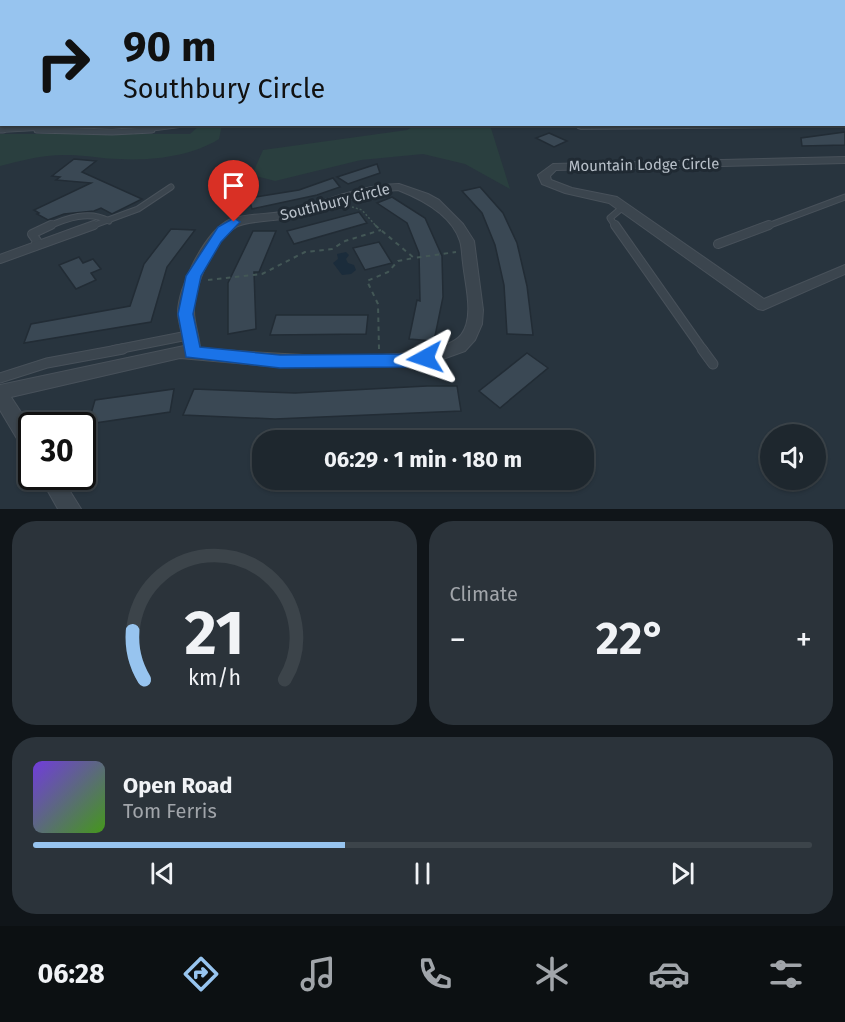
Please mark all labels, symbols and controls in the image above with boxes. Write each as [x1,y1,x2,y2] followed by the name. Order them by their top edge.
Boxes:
[123,22,217,72] text: 90 m
[24,24,102,102] icon: right
[123,73,325,105] text: Southbury Circle
[569,155,719,175] street label: Mountain Lodge Circle
[208,160,259,222] pin
[217,169,250,202] icon: arrive
[278,180,392,224] street label: Southbury Circle
[393,326,457,390] position arrow
[18,412,96,490] speed limit sign: 30
[760,424,826,490] map controls
[760,424,826,490] button: sound
[324,446,522,473] text: 06:29 · 1 min · 180 m
[450,582,518,606] text: Climate
[184,596,244,671] text: 21
[596,612,666,666] text: 22°
[450,620,466,660] text: −
[796,620,812,660] text: +
[188,665,241,691] text: km/h
[123,772,233,799] text: Open Road
[123,799,217,823] text: Tom Ferris
[146,857,179,890] icon: previous
[406,857,439,890] icon: pause
[666,857,699,890] icon: next
[180,953,222,995] icon: directions
[297,953,339,995] icon: music
[414,953,456,995] icon: phone
[531,953,573,995] icon: climate
[648,953,690,995] icon: car
[765,953,807,995] icon: filters
[38,958,105,990] text: 06:28

